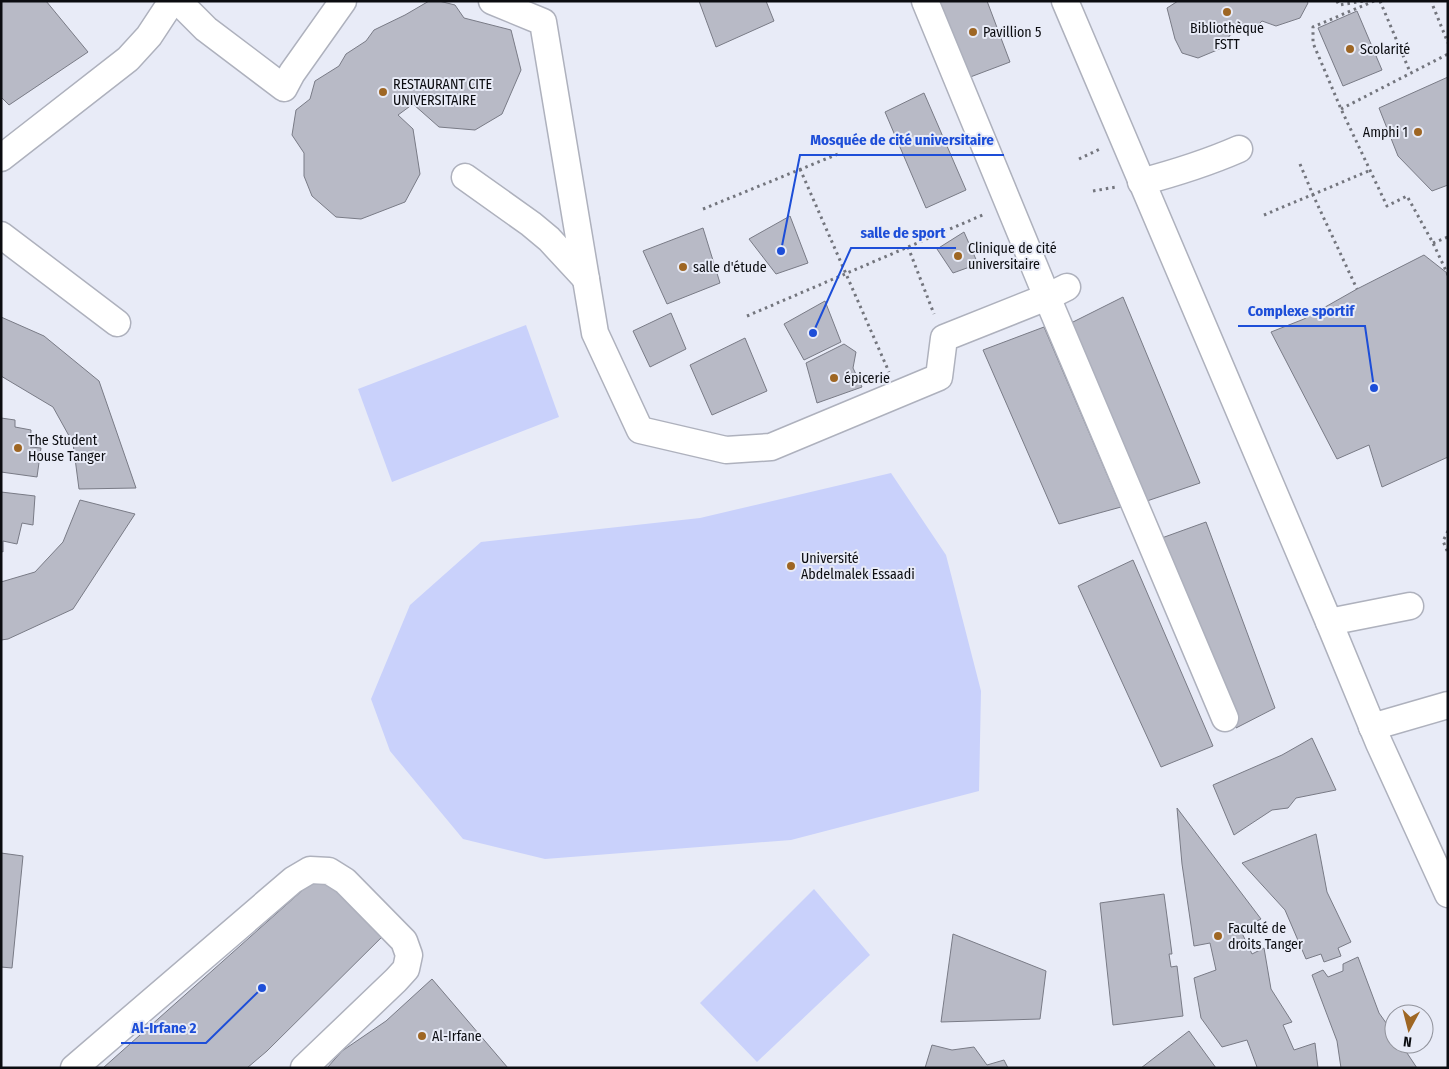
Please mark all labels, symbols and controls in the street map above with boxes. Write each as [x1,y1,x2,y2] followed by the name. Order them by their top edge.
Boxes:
[1221,6,1233,18] marker: Bibliothèque FSTT
[1190,20,1264,53] place label: Bibliothèque FSTT
[983,24,1041,41] place label: Pavillion 5
[967,26,979,38] marker: Pavillion 5
[1360,41,1410,58] place label: Scolarité
[1344,43,1356,55] marker: Scolarité
[393,76,492,109] place label: RESTAURANT CITE UNIVERSITAIRE
[377,86,389,98] marker: RESTAURANT CITE UNIVERSITAIRE
[1363,124,1408,141] place label: Amphi 1
[800,125,1004,155] callout: Mosquée de cité universitaire
[1412,126,1424,138] marker: Amphi 1
[810,131,994,149] text: Mosquée de cité universitaire
[851,218,956,248] callout: salle de sport
[860,224,946,242] text: salle de sport
[968,240,1057,273] place label: Clinique de cité universitaire
[952,250,964,262] marker: Clinique de cité universitaire
[693,259,767,276] place label: salle d'étude
[677,261,689,273] marker: salle d'étude
[1238,296,1365,326] callout: Complexe sportif
[1248,302,1355,320] text: Complexe sportif
[844,370,890,387] place label: épicerie
[828,372,840,384] marker: épicerie
[28,432,106,465] place label: The Student House Tanger
[12,442,24,454] marker: The Student House Tanger
[801,550,915,583] place label: Université Abdelmalek Essaadi
[785,560,797,572] marker: Université Abdelmalek Essaadi
[1228,920,1303,953] place label: Faculté de droits Tanger
[1212,930,1224,942] marker: Faculté de droits Tanger
[1384,1004,1434,1054] north arrow
[121,1013,206,1043] callout: Al-Irfane 2
[131,1019,196,1037] text: Al-Irfane 2
[432,1028,482,1045] place label: Al-Irfane
[416,1030,428,1042] marker: Al-Irfane
[1402,1032,1413,1050] text: N

